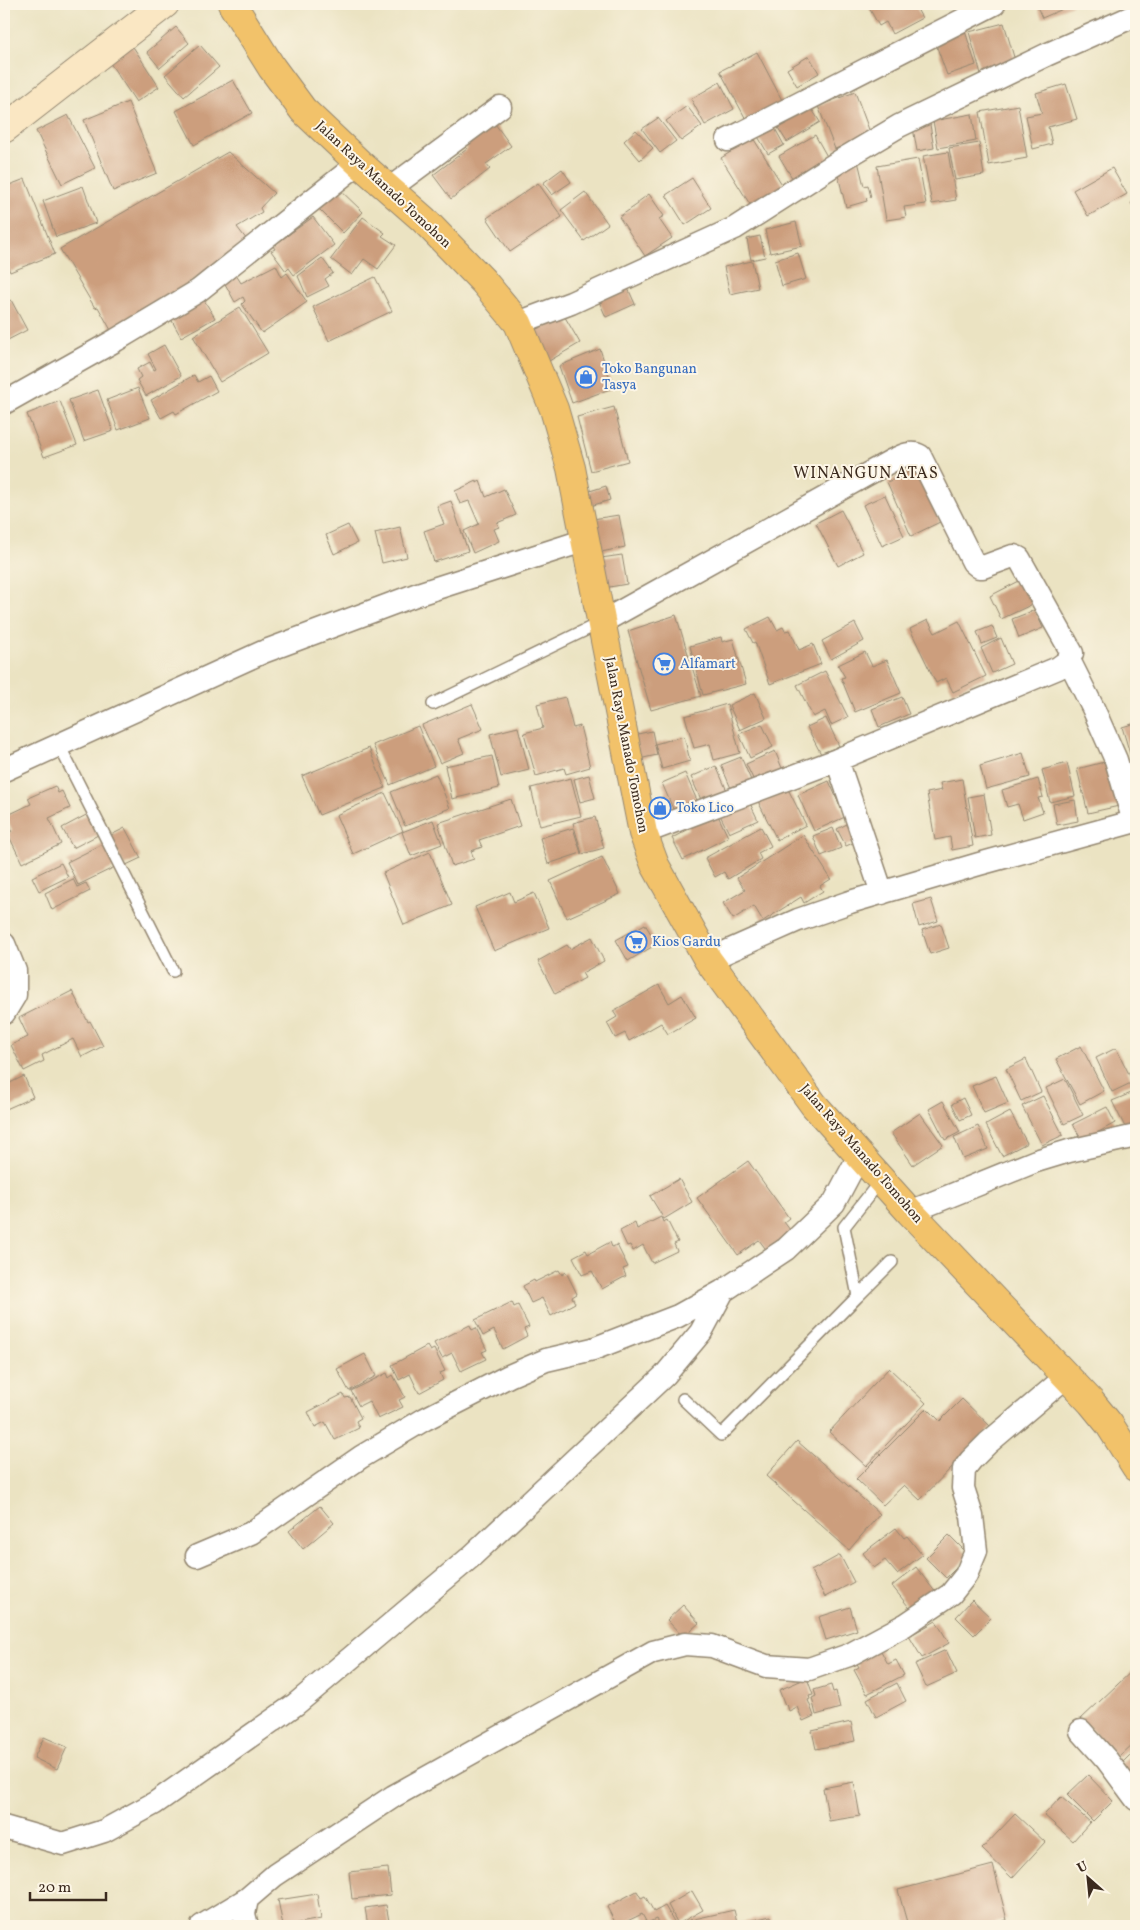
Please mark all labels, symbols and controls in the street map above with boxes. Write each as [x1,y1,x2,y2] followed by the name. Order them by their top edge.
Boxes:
[311,117,455,253] street label: Jalan Raya Manado Tomohon
[602,360,697,395] place label: Toko Bangunan Tasya
[574,365,598,389] shop icon: Toko Bangunan Tasya
[793,463,939,485] district label: WINANGUN ATAS
[652,652,676,676] supermarket icon: Alfamart
[600,655,652,835] street label: Jalan Raya Manado Tomohon
[680,655,736,674] place label: Alfamart
[648,796,672,820] shop icon: Toko Lico
[676,799,734,818] place label: Toko Lico
[624,930,648,954] supermarket icon: Kios Gardu
[652,933,721,952] place label: Kios Gardu
[795,1080,927,1228] street label: Jalan Raya Manado Tomohon
[1062,1852,1112,1902] north arrow
[1074,1857,1092,1878] text: U
[30,1870,106,1902] scale bar
[38,1878,71,1899] text: 20 m

